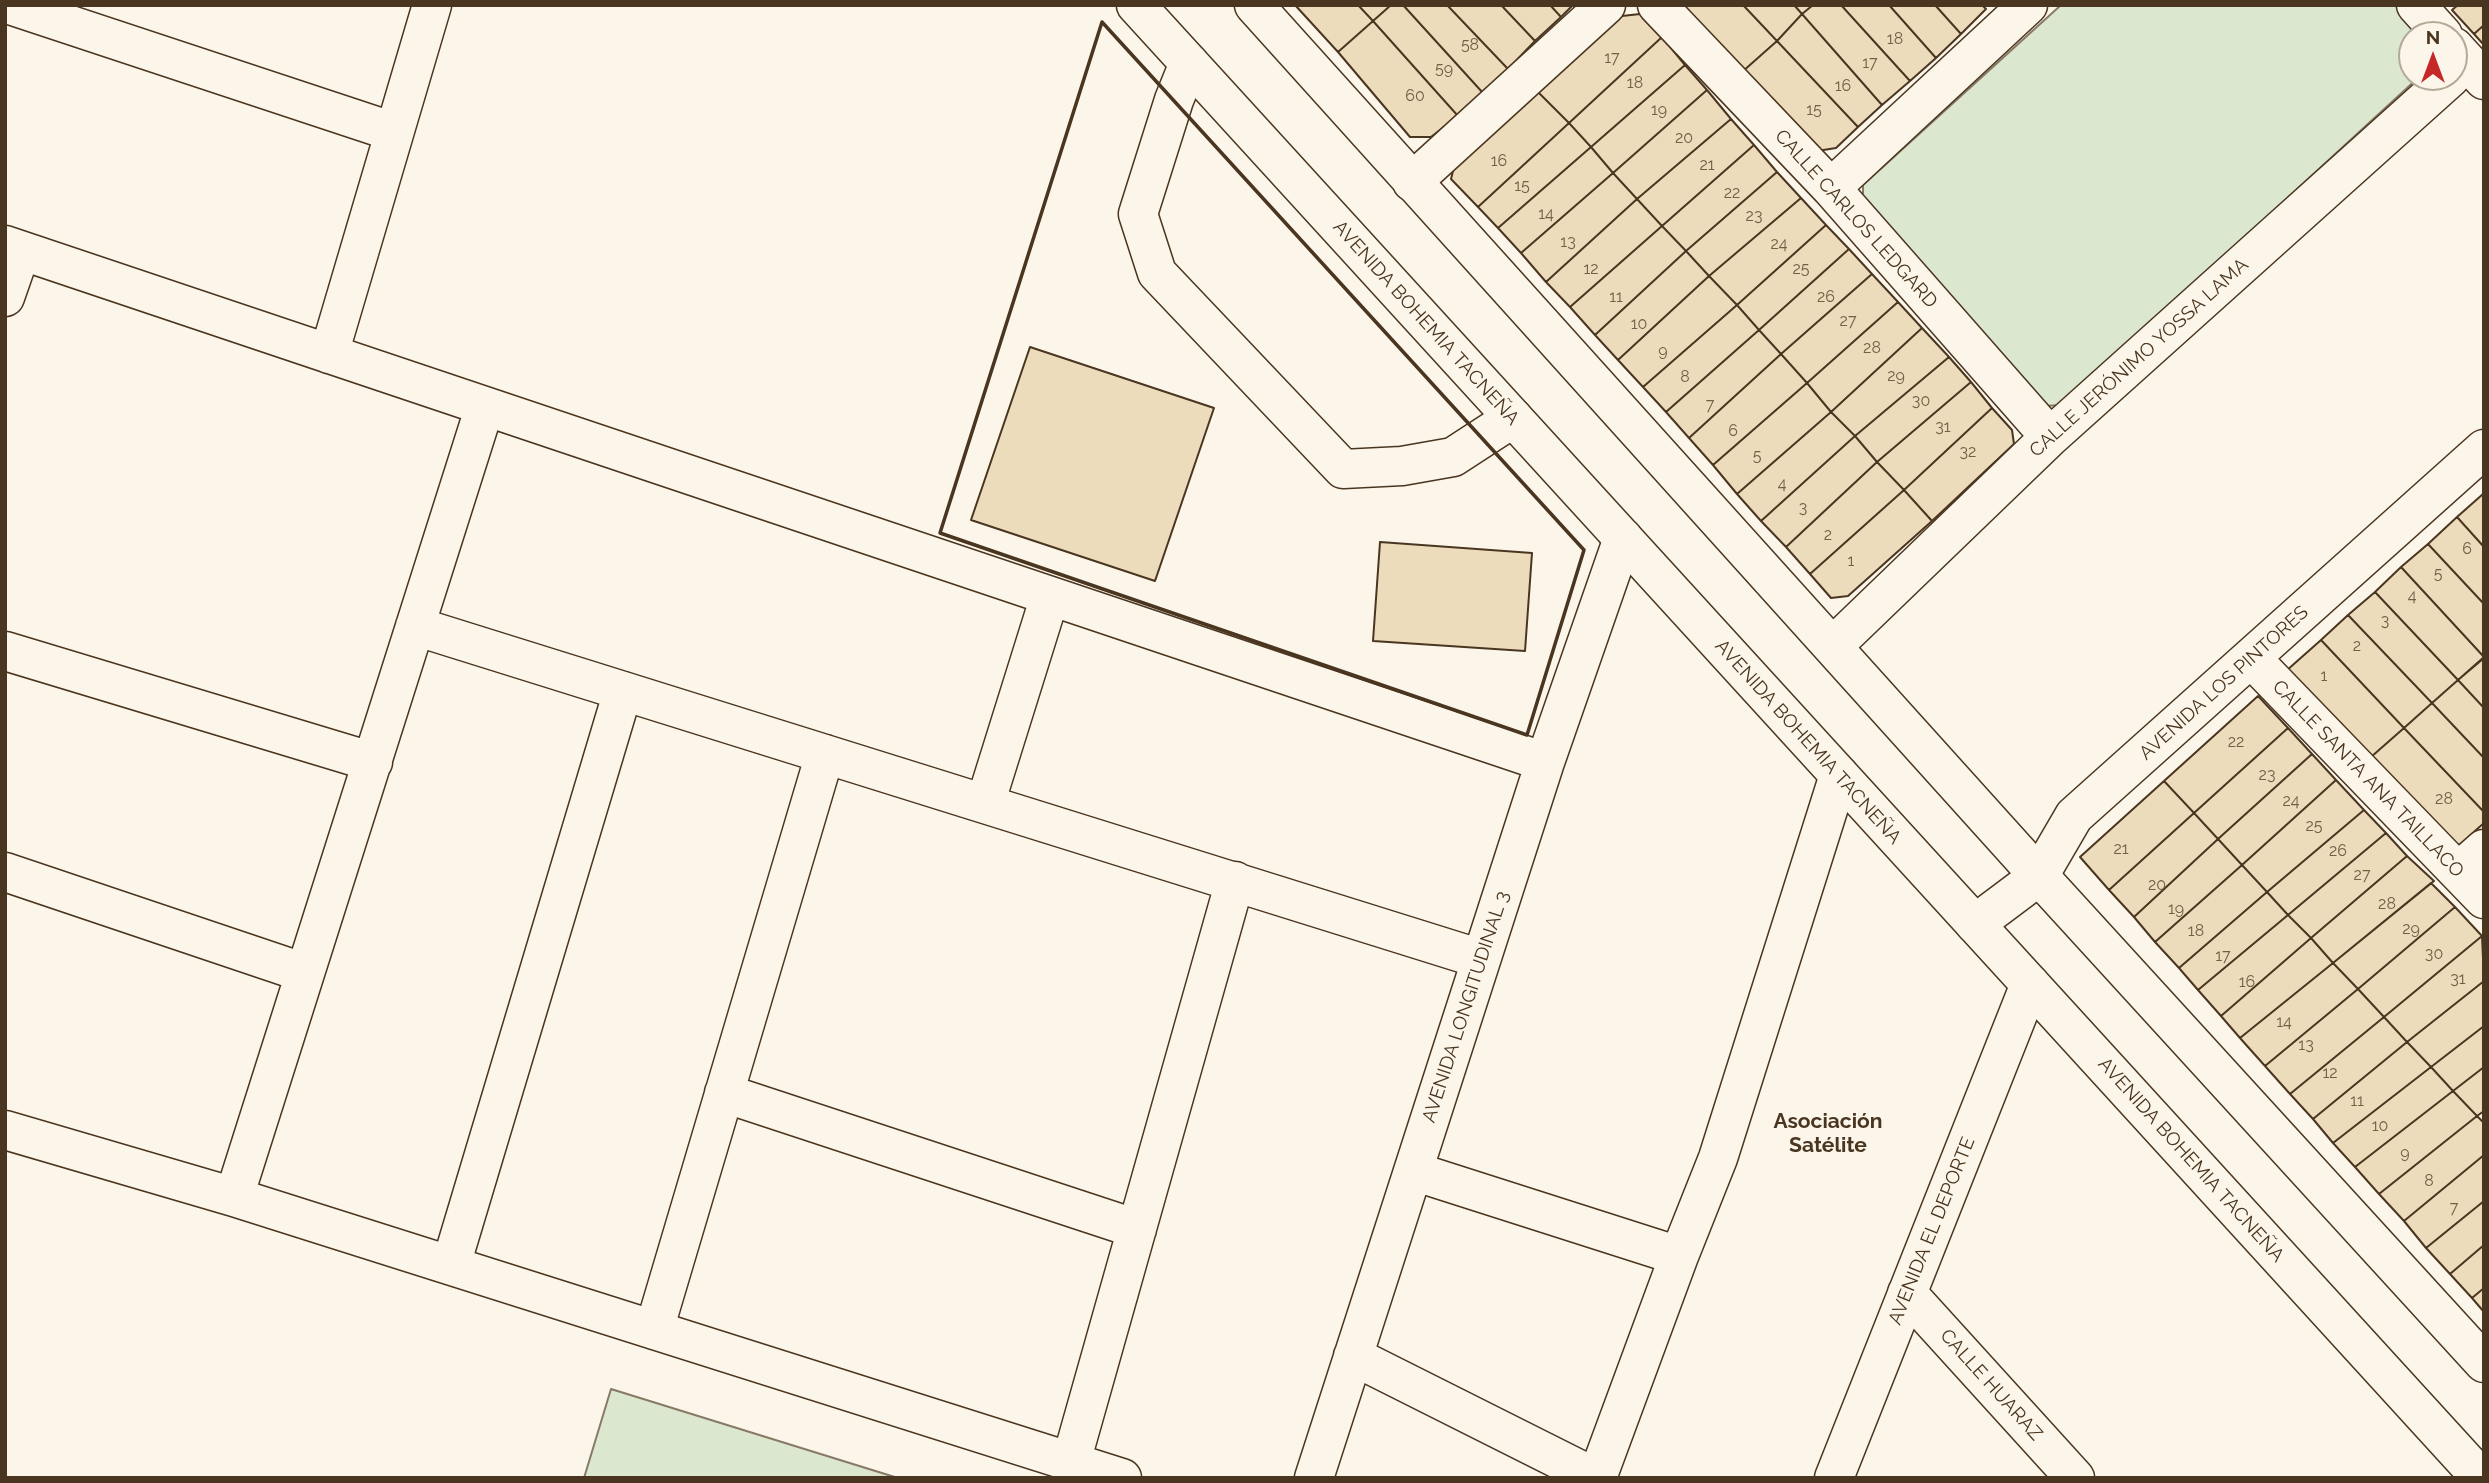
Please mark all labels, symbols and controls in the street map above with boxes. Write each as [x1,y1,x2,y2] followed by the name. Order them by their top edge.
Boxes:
[2398,21,2468,91] north arrow
[2426,26,2440,48] text: N
[1887,29,1903,49] house number: 18
[1461,35,1479,55] house number: 58
[1604,48,1620,68] house number: 17
[1862,53,1878,73] house number: 17
[1435,59,1453,79] house number: 59
[1627,73,1643,93] house number: 18
[1835,76,1851,96] house number: 16
[1405,86,1425,106] house number: 60
[1651,100,1667,120] house number: 19
[1806,100,1822,120] house number: 15
[1770,125,1942,313] street label: CALLE CARLOS LEDGARD
[1675,128,1693,148] house number: 20
[1491,151,1507,171] house number: 16
[1699,155,1715,175] house number: 21
[1514,176,1530,196] house number: 15
[1724,183,1740,203] house number: 22
[1538,204,1554,224] house number: 14
[1746,206,1762,226] house number: 23
[1328,216,1524,430] street label: AVENIDA BOHEMIA TACNEÑA
[1560,232,1576,252] house number: 13
[1770,234,1788,254] house number: 24
[2025,254,2253,462] street label: CALLE JERÓNIMO YOSSA LAMA
[1583,259,1599,279] house number: 12
[1792,259,1810,279] house number: 25
[1609,287,1623,307] house number: 11
[1817,287,1835,307] house number: 26
[1840,311,1856,331] house number: 27
[1631,314,1647,334] house number: 10
[1863,338,1881,358] house number: 28
[1658,341,1668,361] house number: 9
[1887,366,1905,386] house number: 29
[1680,367,1690,387] house number: 8
[1912,391,1930,411] house number: 30
[1706,395,1714,415] house number: 7
[1935,417,1951,437] house number: 31
[1728,421,1738,441] house number: 6
[1960,442,1976,462] house number: 32
[1753,446,1761,466] house number: 5
[1778,474,1786,494] house number: 4
[1799,498,1807,518] house number: 3
[1824,525,1832,545] house number: 2
[2462,539,2472,559] house number: 6
[1848,551,1854,571] house number: 1
[2434,564,2442,584] house number: 5
[2408,586,2416,606] house number: 4
[2135,601,2313,765] street label: AVENIDA LOS PINTORES
[2381,611,2389,631] house number: 3
[1710,635,1906,849] street label: AVENIDA BOHEMIA TACNEÑA
[2353,636,2361,656] house number: 2
[2321,666,2327,686] house number: 1
[2267,675,2469,883] street label: CALLE SANTA ANA TAILLACO
[2228,732,2244,752] house number: 22
[2259,765,2275,785] house number: 23
[2435,789,2453,809] house number: 28
[2282,791,2300,811] house number: 24
[2305,816,2323,836] house number: 25
[2113,839,2129,859] house number: 21
[2329,841,2347,861] house number: 26
[2354,865,2370,885] house number: 27
[2148,875,2166,895] house number: 20
[1418,888,1514,1126] street label: AVENIDA LONGITUDINAL 3
[2378,894,2396,914] house number: 28
[2168,899,2184,919] house number: 19
[2402,919,2420,939] house number: 29
[2188,921,2204,941] house number: 18
[2425,944,2443,964] house number: 30
[2215,946,2231,966] house number: 17
[2450,969,2466,989] house number: 31
[2239,972,2255,992] house number: 16
[2276,1012,2292,1032] house number: 14
[2298,1035,2314,1055] house number: 13
[2093,1053,2289,1267] street label: AVENIDA BOHEMIA TACNEÑA
[2322,1063,2338,1083] house number: 12
[2350,1091,2364,1111] house number: 11
[1774,1109,1882,1159] district label: Asociación Satélite
[2372,1116,2388,1136] house number: 10
[1884,1134,1980,1328] street label: AVENIDA EL DEPORTE
[2400,1143,2410,1163] house number: 9
[2424,1171,2434,1191] house number: 8
[2450,1198,2458,1218] house number: 7
[1935,1325,2047,1445] street label: CALLE HUARAZ

